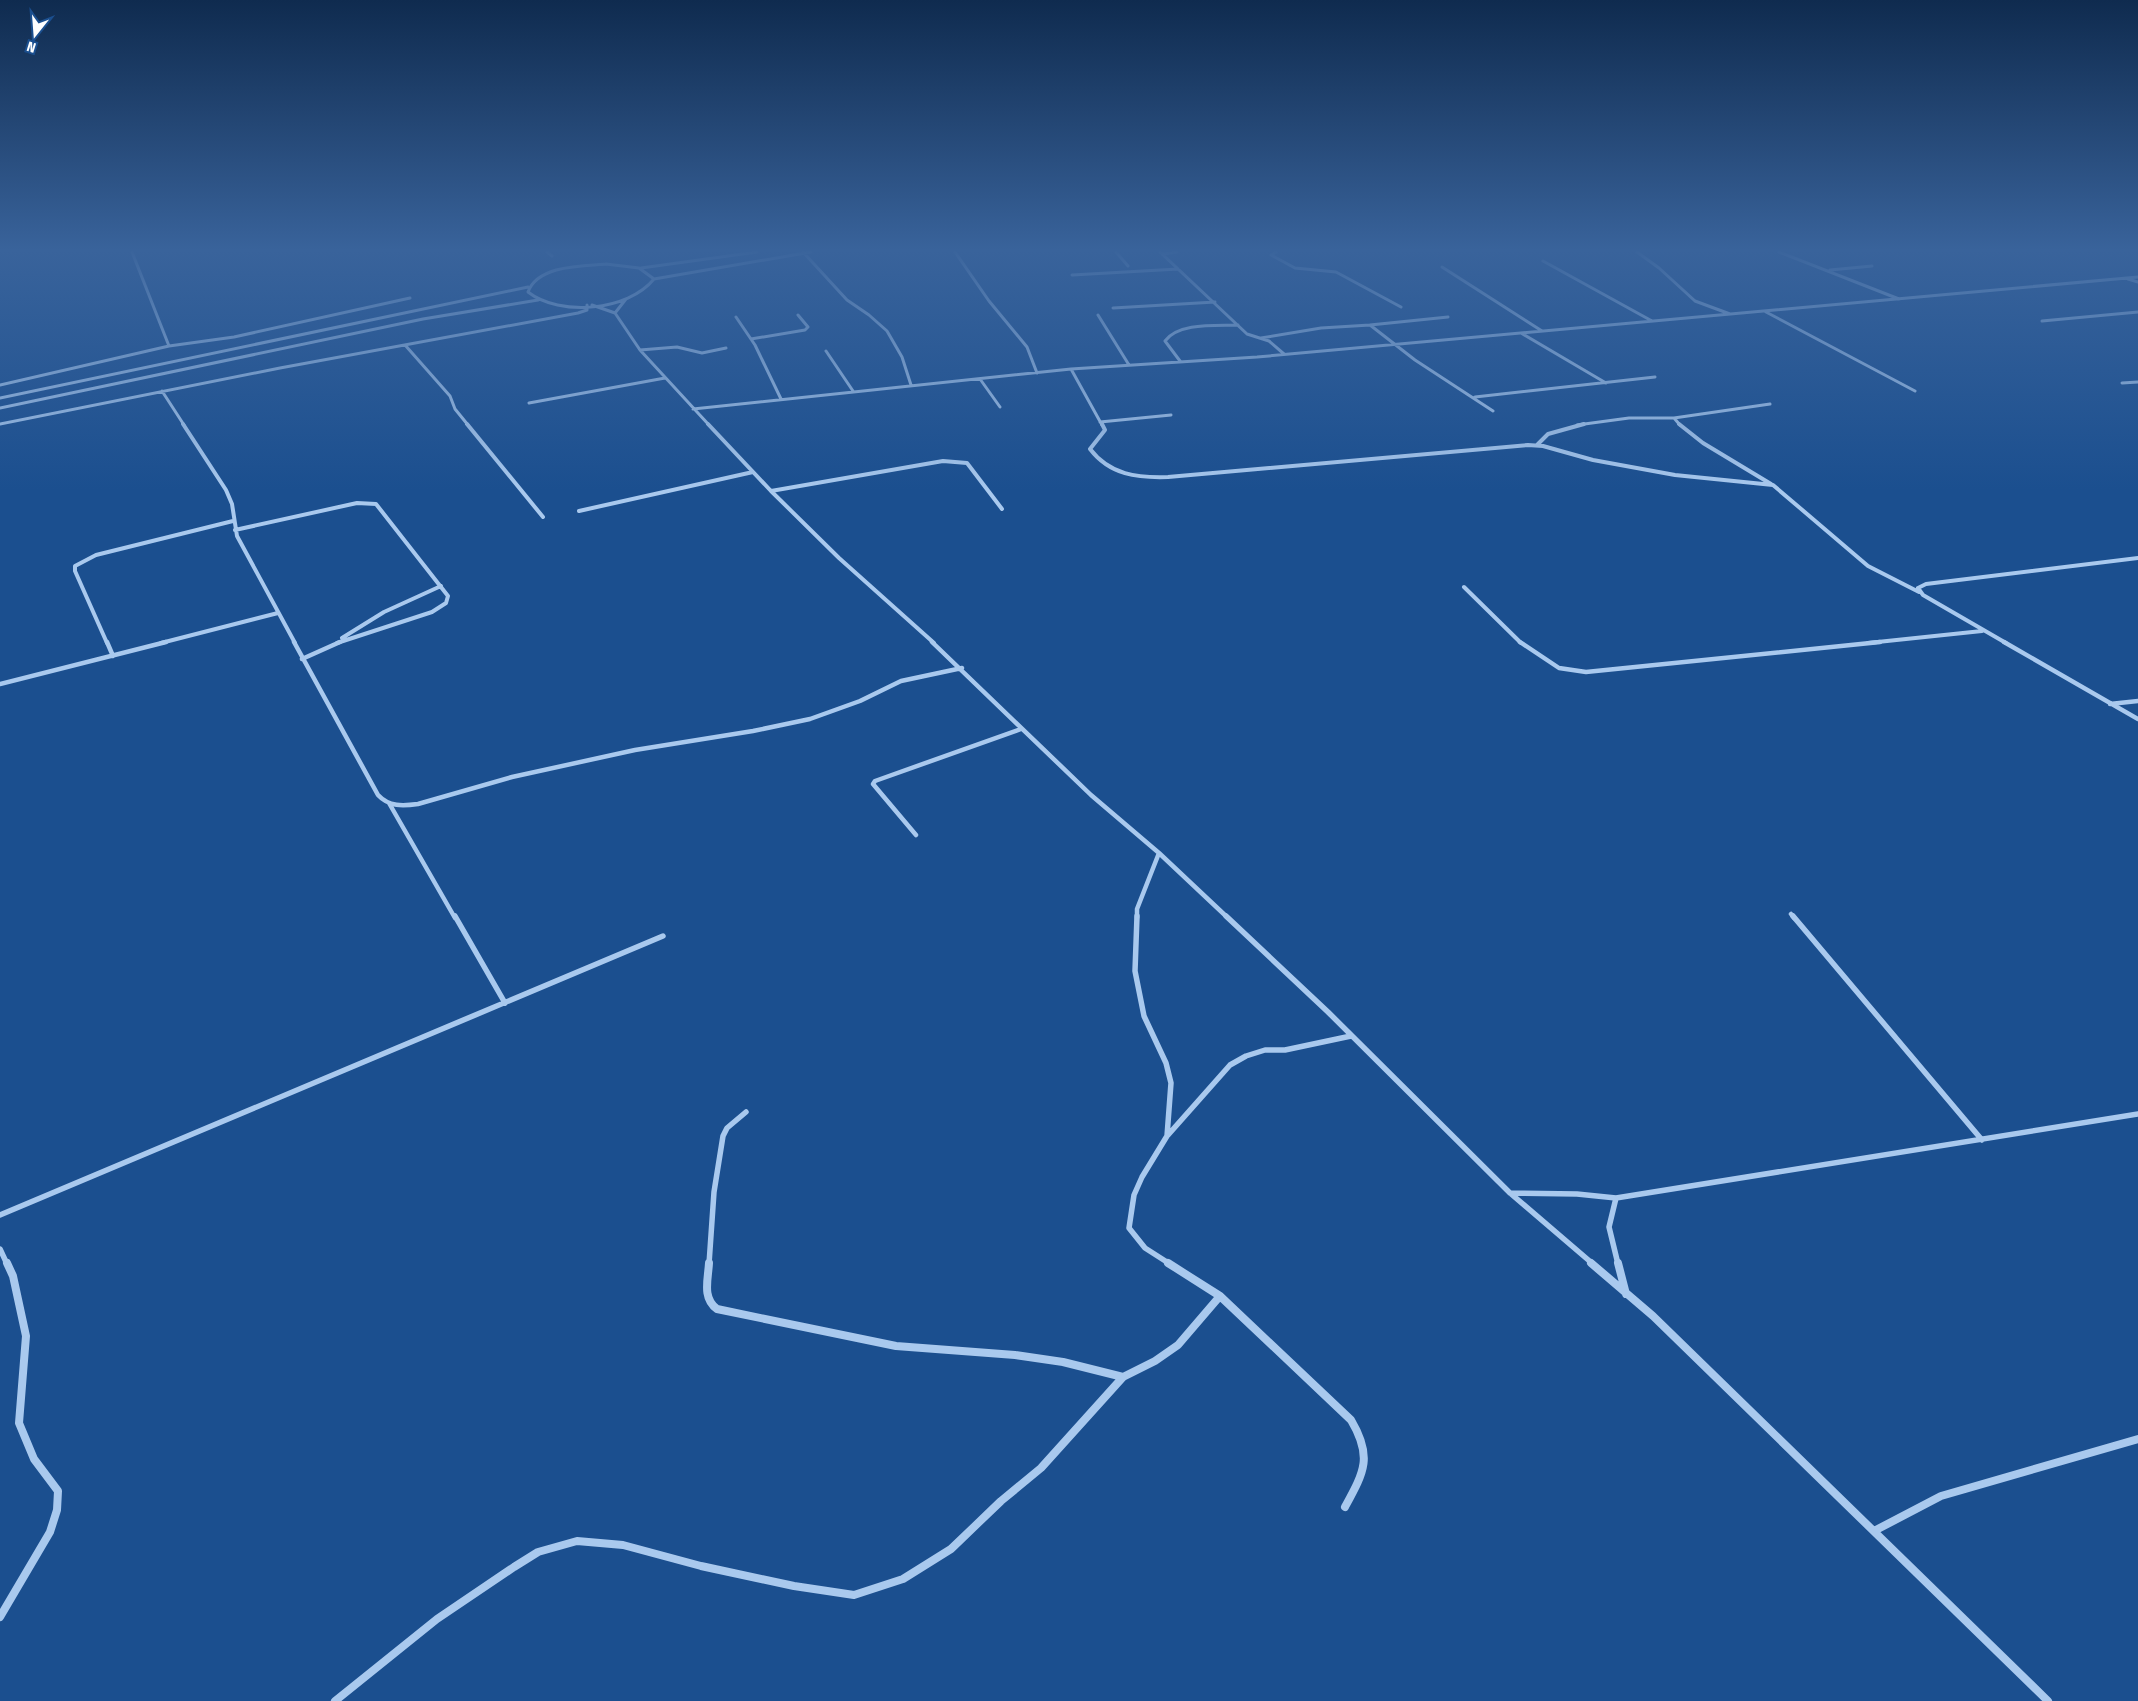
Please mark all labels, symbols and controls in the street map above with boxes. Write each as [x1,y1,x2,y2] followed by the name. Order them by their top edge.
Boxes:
[10,10,60,60] north arrow
[25,38,38,56] text: N

